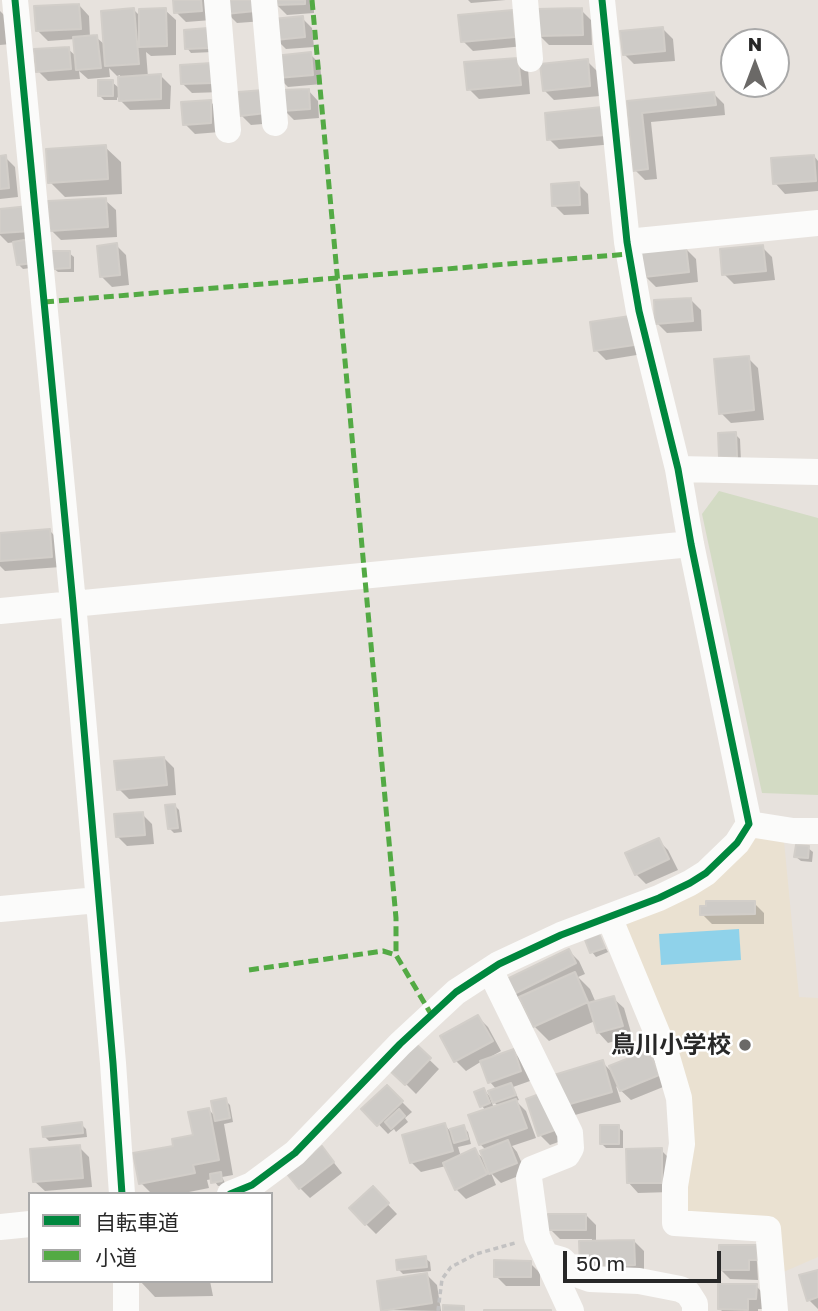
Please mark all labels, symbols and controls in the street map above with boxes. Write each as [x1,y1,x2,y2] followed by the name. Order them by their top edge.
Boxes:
[720,28,790,98] north arrow
[748,32,762,55] text: N
[611,1031,731,1059] place label: 鳥川小学校
[737,1037,753,1053] marker: 鳥川小学校
[28,1192,273,1283] legend
[95,1209,179,1235] text: 自転車道
[566,1238,724,1282] scale bar
[95,1244,137,1270] text: 小道
[576,1250,625,1276] text: 50 m

